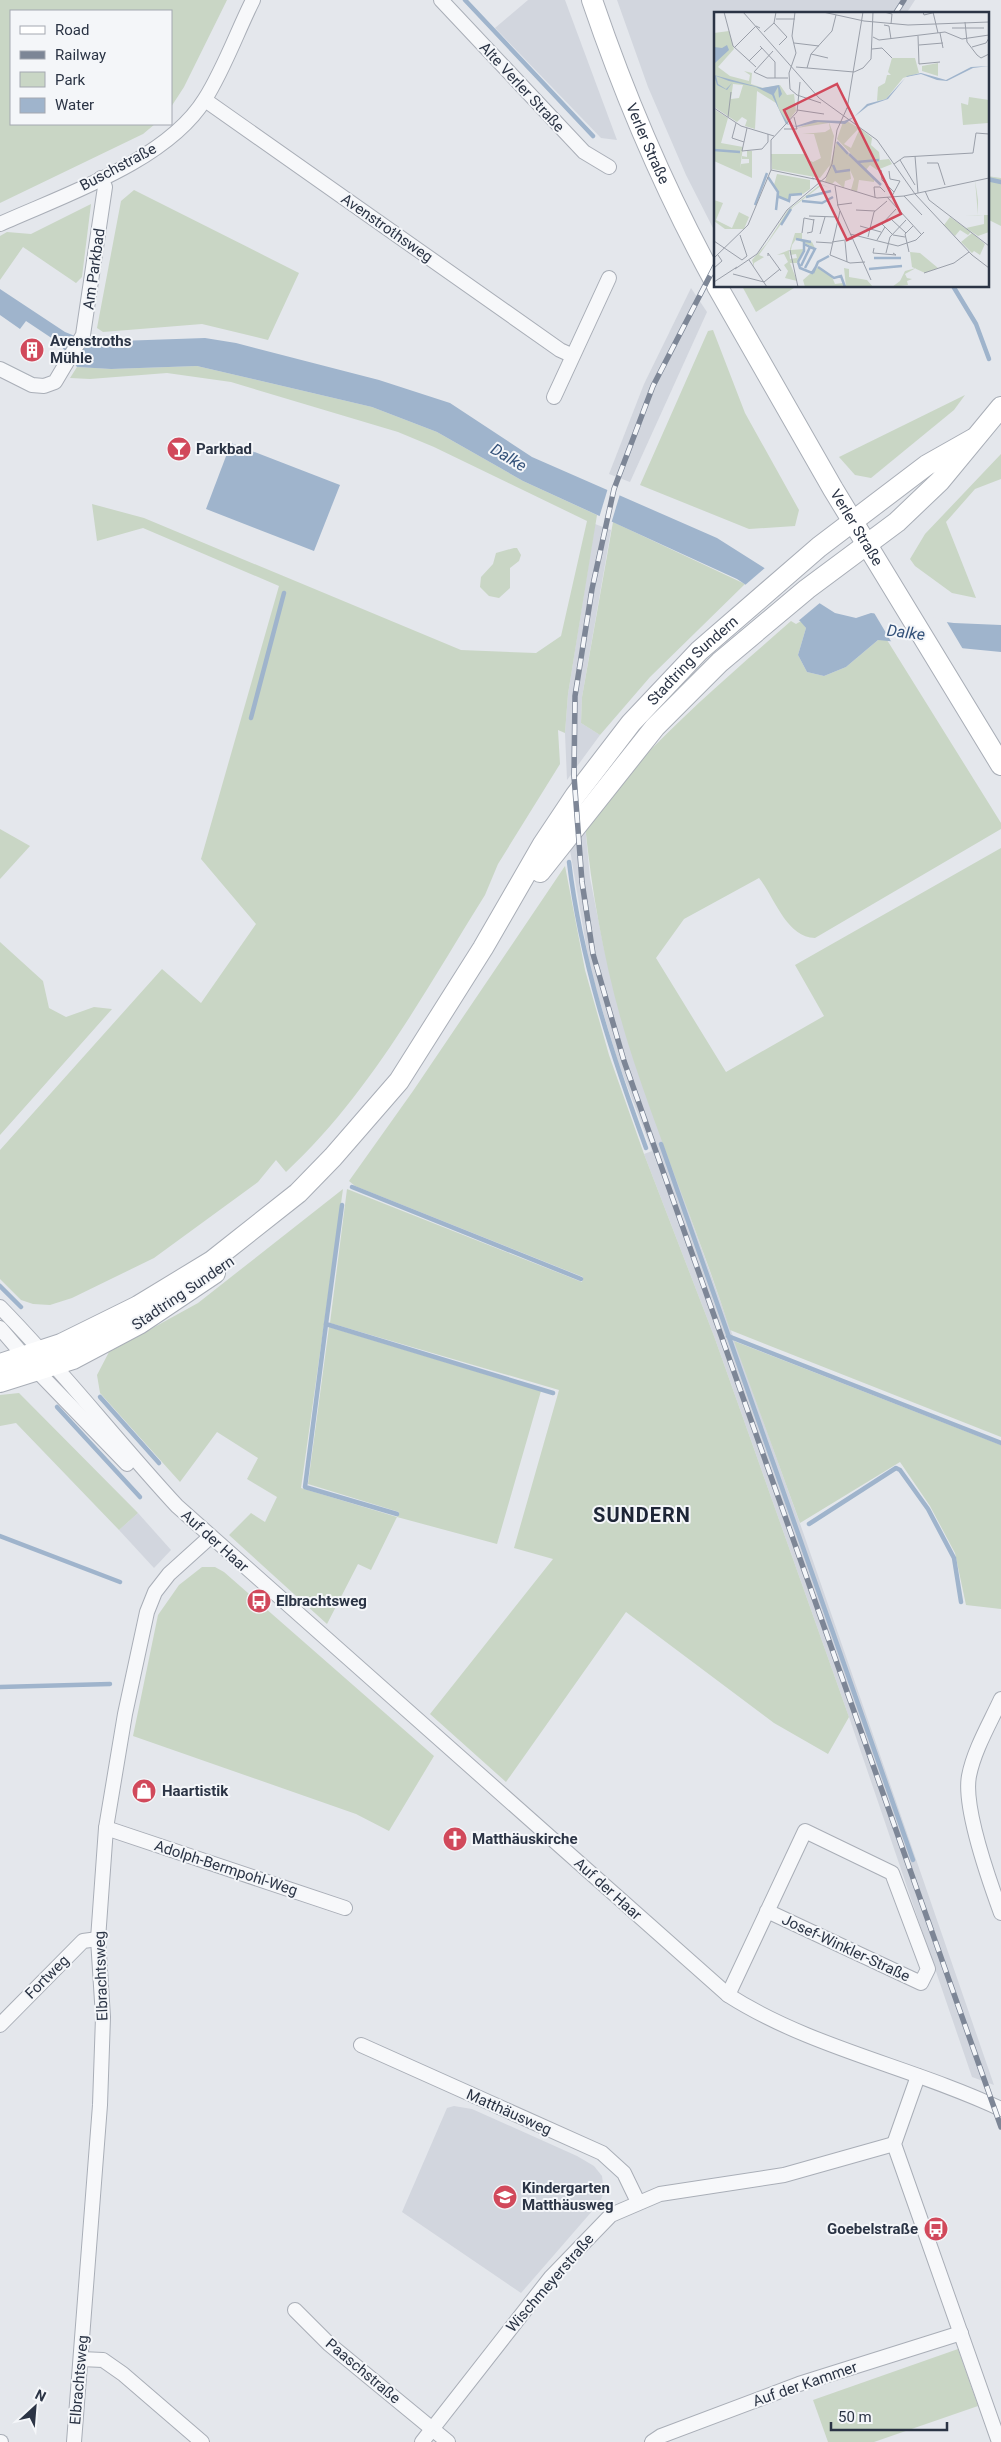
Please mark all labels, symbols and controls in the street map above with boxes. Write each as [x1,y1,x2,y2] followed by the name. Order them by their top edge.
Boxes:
[10,10,172,125] legend
[714,12,988,288] inset map
[55,21,89,39] text: Road
[476,38,568,136] street label: Alte Verler Straße
[55,46,106,64] text: Railway
[55,71,86,89] text: Park
[55,96,94,114] text: Water
[622,100,673,187] street label: Verler Straße
[77,139,159,195] street label: Buschstraße
[338,190,436,266] street label: Avenstrothsweg
[79,227,109,311] street label: Am Parkbad
[50,332,132,367] place label: Avenstroths Mühle
[19,337,45,363] building icon: Avenstroths Mühle
[166,436,192,462] bar icon: Parkbad
[487,439,530,475] water label: Dalke
[196,440,252,458] place label: Parkbad
[826,486,887,569] street label: Verler Straße
[644,612,742,709] street label: Stadtring Sundern
[886,621,926,644] water label: Dalke
[128,1252,238,1334] street label: Stadtring Sundern
[593,1503,691,1527] district label: SUNDERN
[178,1506,252,1576] street label: Auf der Haar
[246,1588,272,1614] bus stop icon: Elbrachtsweg
[276,1592,367,1610] place label: Elbrachtsweg
[131,1778,157,1804] shop icon: Haartistik
[162,1782,229,1800] place label: Haartistik
[442,1826,468,1852] church icon: Matthäuskirche
[472,1830,578,1848] place label: Matthäuskirche
[152,1836,300,1900] street label: Adolph-Bermpohl-Weg
[571,1854,645,1924] street label: Auf der Haar
[779,1910,913,1986] street label: Josef-Winkler-Straße
[90,1931,112,2021] street label: Elbrachtsweg
[21,1951,73,2003] street label: Fortweg
[464,2085,554,2139] street label: Matthäusweg
[522,2179,614,2214] place label: Kindergarten Matthäusweg
[492,2184,518,2210] school or university icon: Kindergarten Matthäusweg
[923,2216,949,2242] bus stop icon: Goebelstraße
[827,2220,918,2238] place label: Goebelstraße
[502,2230,598,2336] street label: Wischmeyerstraße
[66,2334,92,2426] street label: Elbrachtsweg
[322,2335,404,2408] street label: Paaschstraße
[751,2358,859,2410] street label: Auf der Kammer
[10,2382,60,2432] north arrow
[33,2386,49,2405] text: N
[831,2400,947,2432] scale bar
[838,2408,872,2426] text: 50 m

